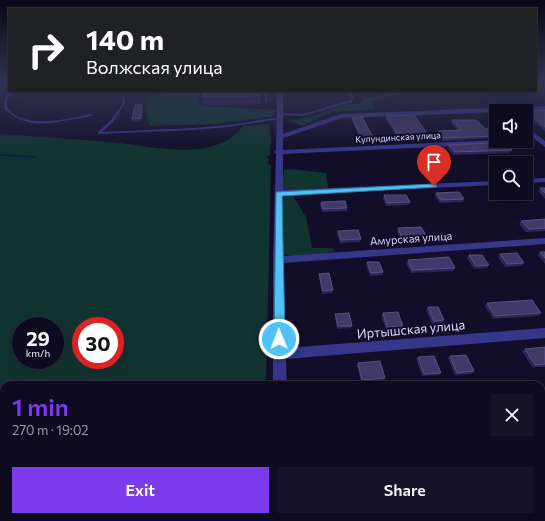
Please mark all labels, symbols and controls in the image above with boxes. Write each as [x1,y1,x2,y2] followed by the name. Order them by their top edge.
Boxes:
[86,22,164,56] text: 140 m
[20,24,72,76] icon: right
[86,56,223,78] text: Волжская улица
[489,104,533,200] map controls
[489,104,533,148] button: sound
[355,129,441,145] street label: Кулундинская улица
[417,145,451,186] pin
[423,151,445,173] icon: arrive
[489,156,533,200] button: search
[369,229,453,247] street label: Амурская улица
[356,316,466,342] street label: Иртышская улица
[72,317,124,369] speed limit sign: 30
[258,318,300,360] position arrow
[26,326,50,350] text: 29
[26,347,50,359] text: km/h
[12,392,69,421] text: 1 min
[491,394,533,436] button: close
[12,422,89,438] text: 270 m · 19:02
[12,467,269,513] button: Exit
[277,467,533,513] button: Share

